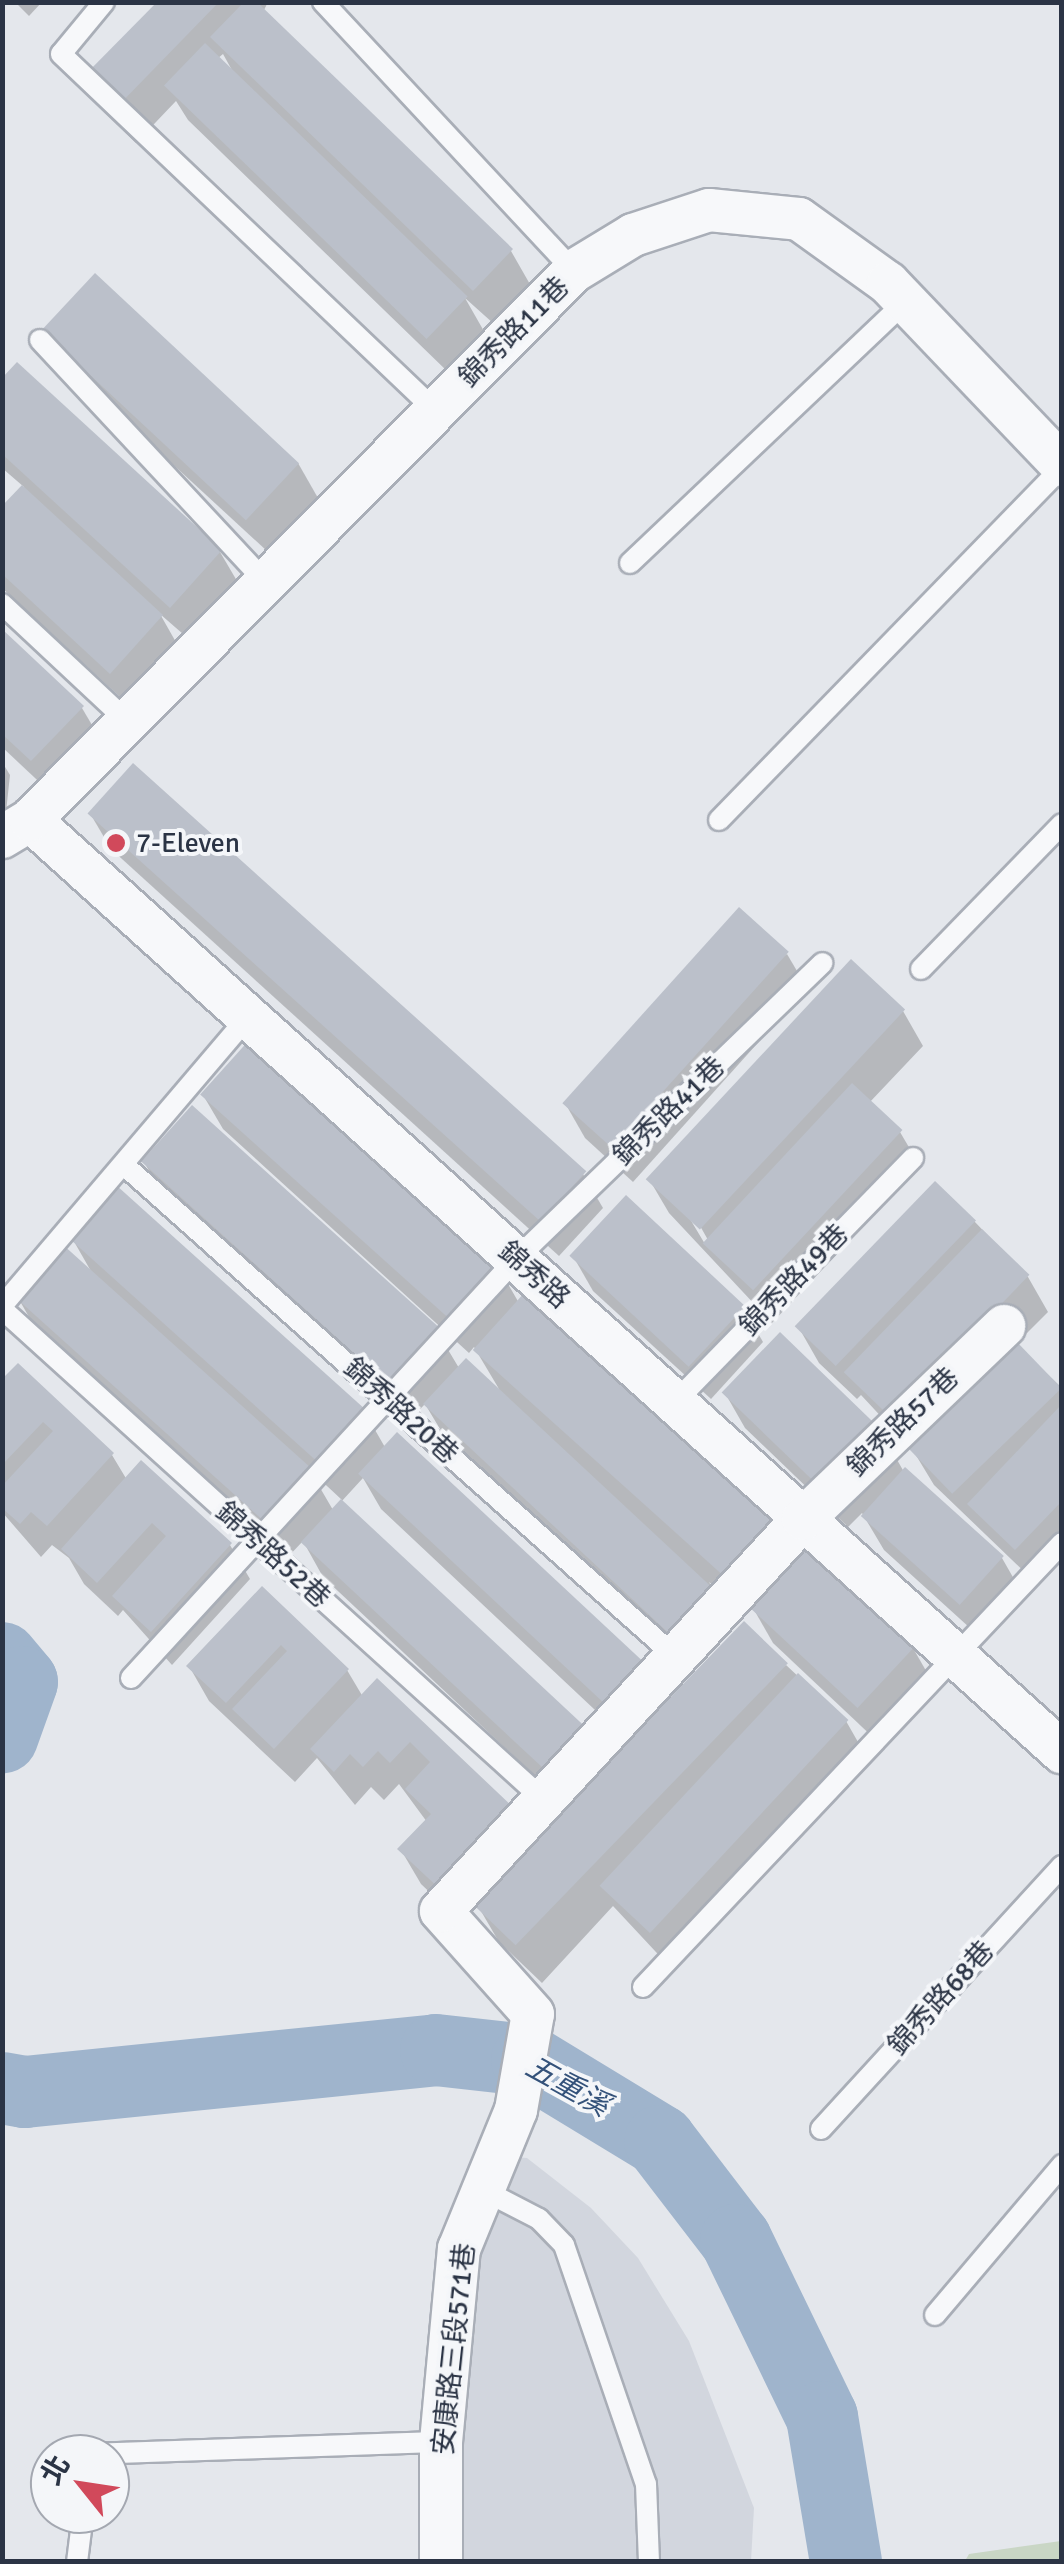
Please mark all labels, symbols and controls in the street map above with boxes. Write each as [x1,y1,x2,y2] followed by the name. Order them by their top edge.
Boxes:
[452,270,576,394] street label: 錦秀路11巷
[136,826,240,860] place label: 7-Eleven
[105,832,127,854] marker: 7-Eleven
[606,1050,732,1172] street label: 錦秀路41巷
[733,1217,855,1343] street label: 錦秀路49巷
[492,1234,576,1316] street label: 錦秀路
[337,1351,465,1471] street label: 錦秀路20巷
[840,1361,966,1483] street label: 錦秀路57巷
[209,1495,337,1615] street label: 錦秀路52巷
[881,1934,1001,2062] street label: 錦秀路68巷
[519,2049,615,2125] water label: 五重溪
[426,2241,482,2457] street label: 安康路三段571巷
[30,2434,130,2534] north arrow
[34,2449,77,2491] text: 北

